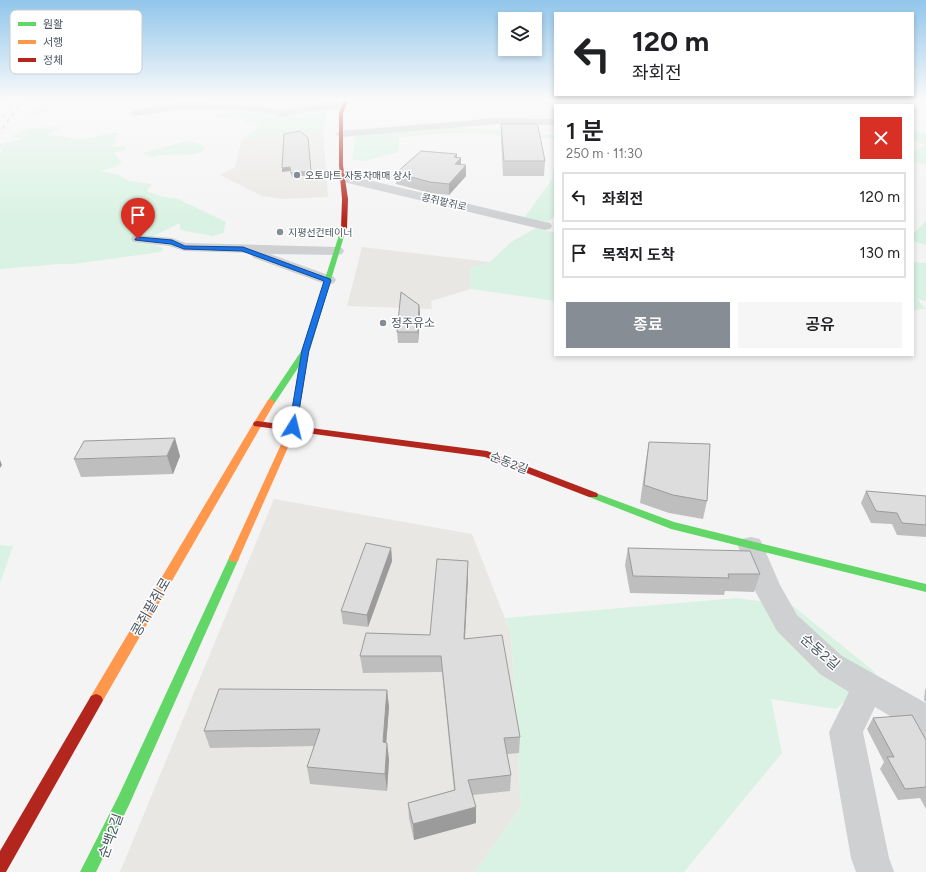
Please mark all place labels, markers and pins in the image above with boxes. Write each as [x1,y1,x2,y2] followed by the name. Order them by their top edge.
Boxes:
[305,169,412,182] place label: 오토마트 자동차매매 상사
[292,170,302,180] marker: 오토마트 자동차매매 상사
[121,198,155,239] pin
[288,226,352,239] place label: 지평선컨테이너
[275,227,285,237] marker: 지평선컨테이너
[391,316,435,330] place label: 정주유소
[378,318,388,328] marker: 정주유소

